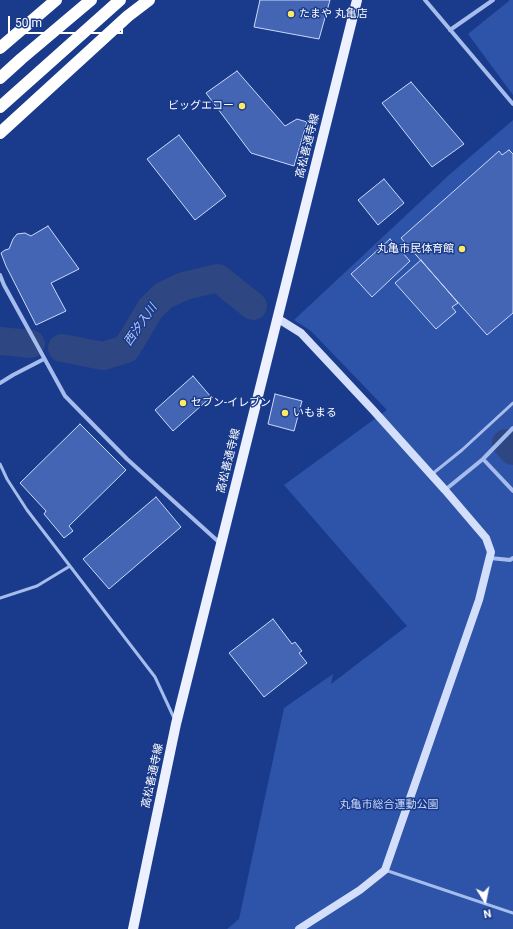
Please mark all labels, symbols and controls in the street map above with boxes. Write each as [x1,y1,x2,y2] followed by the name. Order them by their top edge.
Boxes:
[299,7,368,21] place label: たまや 丸亀店
[10,8,125,34] scale bar
[286,9,296,19] marker: たまや 丸亀店
[15,16,42,30] text: 50 m
[168,99,234,113] place label: ビッグエコー
[237,101,247,111] marker: ビッグエコー
[294,112,322,180] street label: 高松善通寺線
[377,242,454,256] place label: 丸亀市民体育館
[457,244,467,254] marker: 丸亀市民体育館
[121,301,161,349] water label: 西汐入川
[191,396,271,410] place label: セブン-イレブン
[178,398,188,408] marker: セブン-イレブン
[293,406,337,420] place label: いもまる
[280,408,290,418] marker: いもまる
[215,427,243,495] street label: 高松善通寺線
[140,742,166,810] street label: 高松善通寺線
[340,798,438,812] park label: 丸亀市総合運動公園
[465,881,505,921] north arrow
[482,906,492,920] text: N

